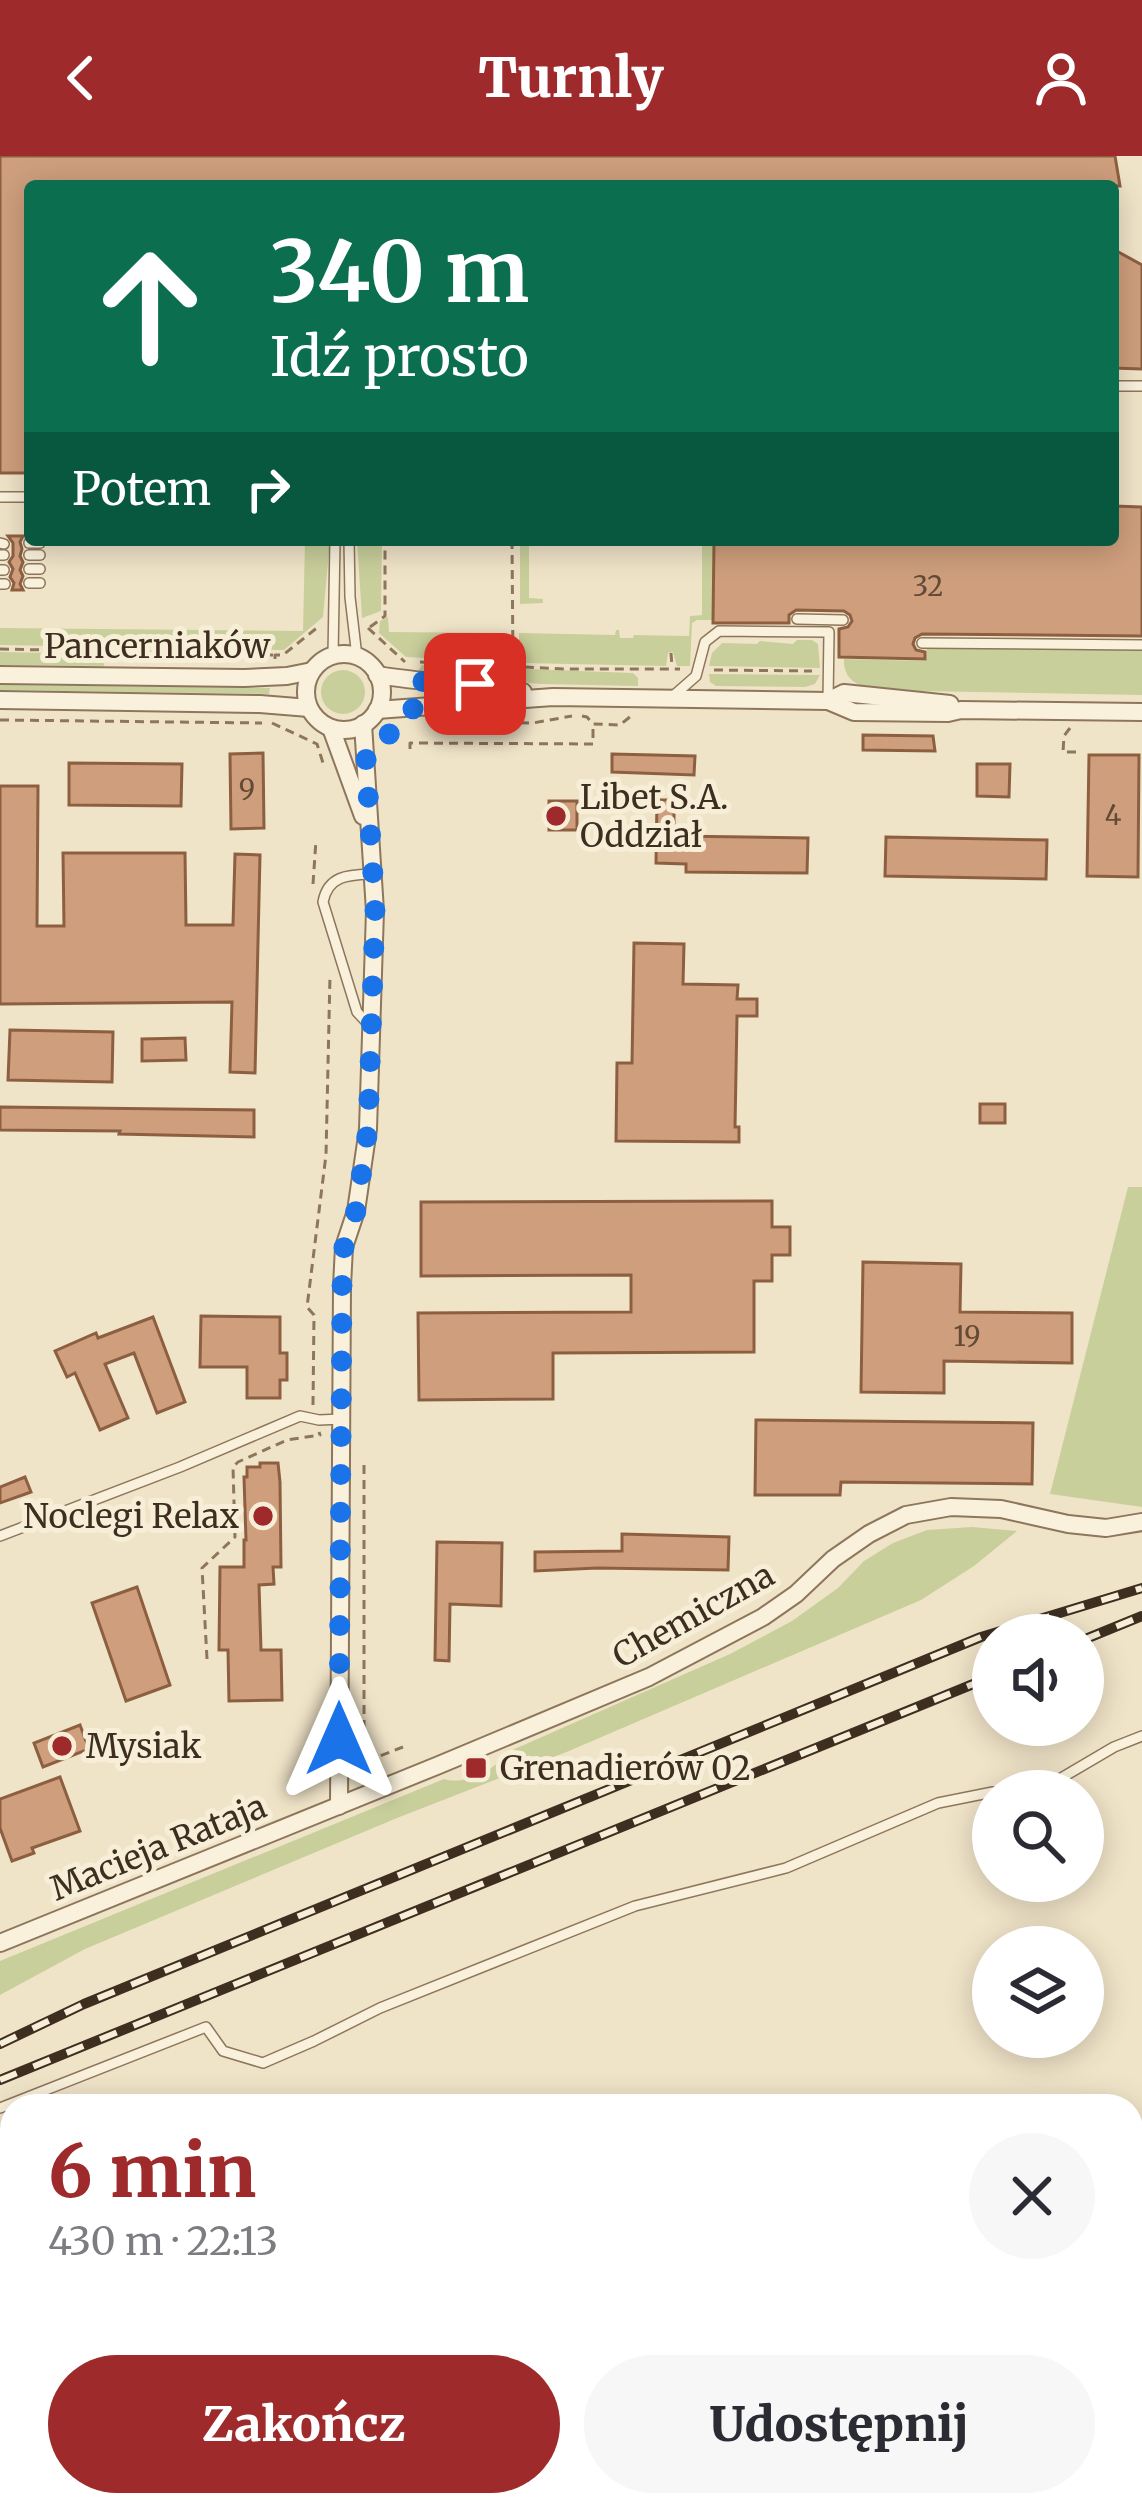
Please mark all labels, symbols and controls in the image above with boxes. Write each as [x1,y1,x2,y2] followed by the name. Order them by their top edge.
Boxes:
[478,44,664,112] text: Turnly
[48,45,114,111] icon: back
[1028,45,1094,111] icon: person
[270,219,529,325] text: 340 m
[72,228,228,384] icon: ahead
[270,323,529,391] text: Idź prosto
[235,456,301,522] icon: right
[72,461,211,517] text: Potem
[913,569,943,603] house number: 32
[44,626,271,667] street label: Pancerniaków
[424,633,526,735] pin
[442,651,508,717] icon: arrive
[239,772,255,806] house number: 9
[580,777,729,856] place label: Libet S.A. Oddział
[1105,798,1122,832] house number: 4
[543,803,569,829] marker: Libet S.A. Oddział
[953,1319,981,1353] house number: 19
[23,1496,239,1537] place label: Noclegi Relax
[250,1503,276,1529] marker: Noclegi Relax
[605,1554,781,1677] street label: Chemiczna
[972,1614,1104,2058] map controls
[972,1614,1104,1746] button: sound
[276,1676,402,1802] position arrow
[86,1726,201,1767] place label: Mysiak
[49,1733,75,1759] marker: Mysiak
[500,1748,751,1789] place label: Grenadierów 02
[463,1755,489,1781] marker: Grenadierów 02
[972,1770,1104,1902] button: search
[44,1786,272,1909] street label: Macieja Rataja
[972,1926,1104,2058] button: layers
[48,2126,256,2217] text: 6 min
[969,2133,1095,2259] button: close
[48,2217,278,2266] text: 430 m · 22:13
[48,2355,560,2493] button: Zakończ
[584,2355,1095,2493] button: Udostępnij

